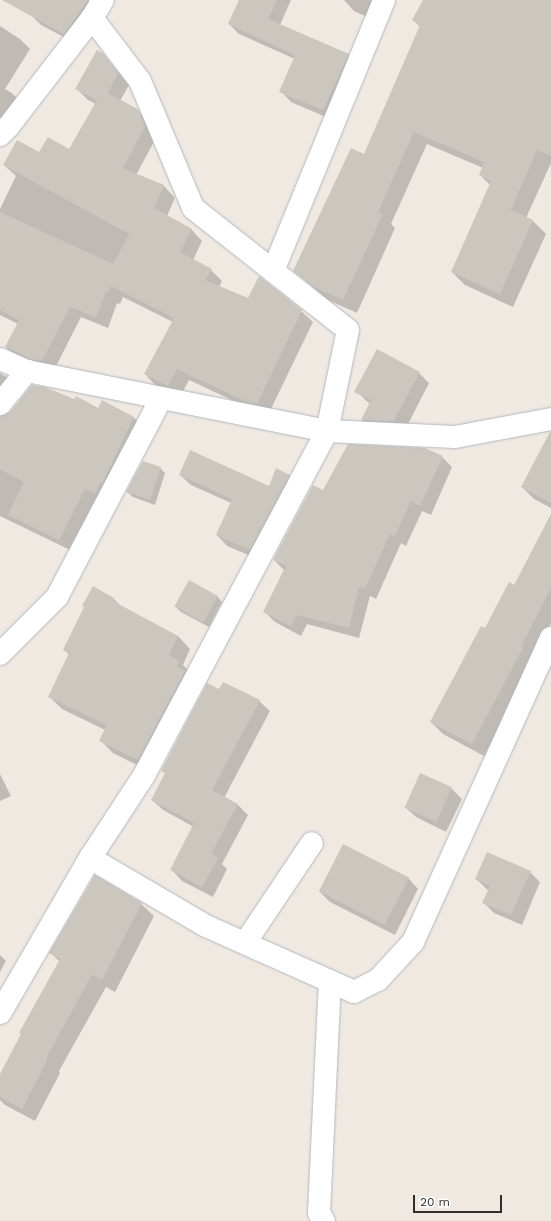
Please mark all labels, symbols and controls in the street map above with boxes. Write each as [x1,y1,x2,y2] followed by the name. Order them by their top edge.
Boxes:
[415,1187,504,1213] scale bar
[420,1195,450,1209] text: 20 m

